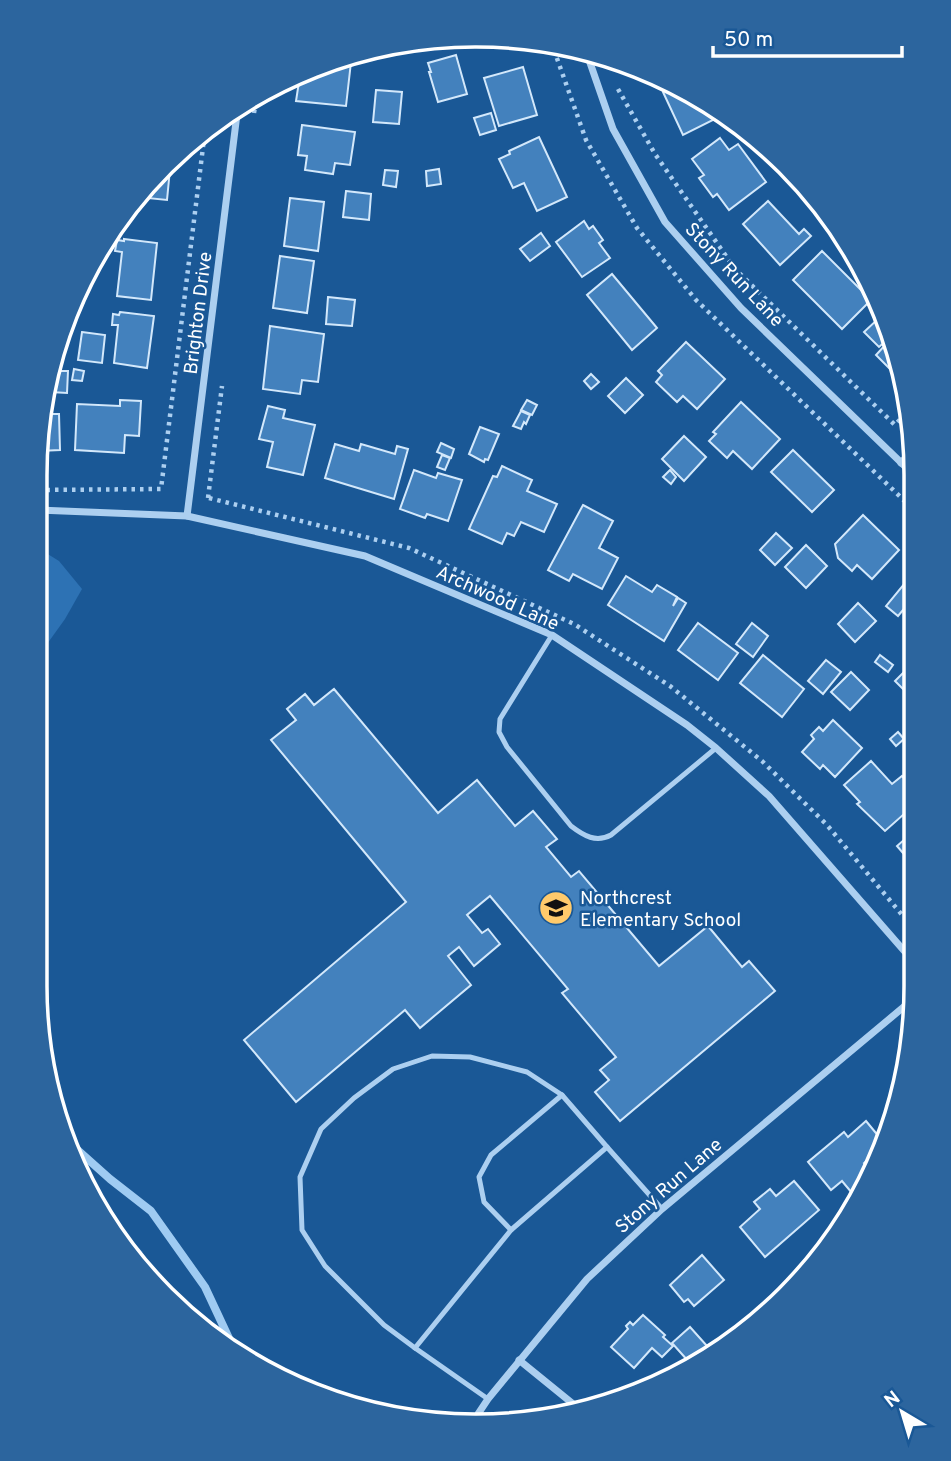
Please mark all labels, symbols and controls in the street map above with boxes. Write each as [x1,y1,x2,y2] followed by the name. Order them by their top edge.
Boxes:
[713,14,902,58] scale bar
[724,27,773,54] text: 50 m
[679,218,788,333] street label: Stony Run Lane
[180,251,218,376] street label: Brighton Drive
[432,561,562,637] street label: Archwood Lane
[580,887,741,933] place label: Northcrest Elementary School
[537,889,575,927] school or university icon: Northcrest Elementary School
[611,1133,728,1240] street label: Stony Run Lane
[867,1377,937,1447] north arrow
[880,1387,906,1414] text: N

